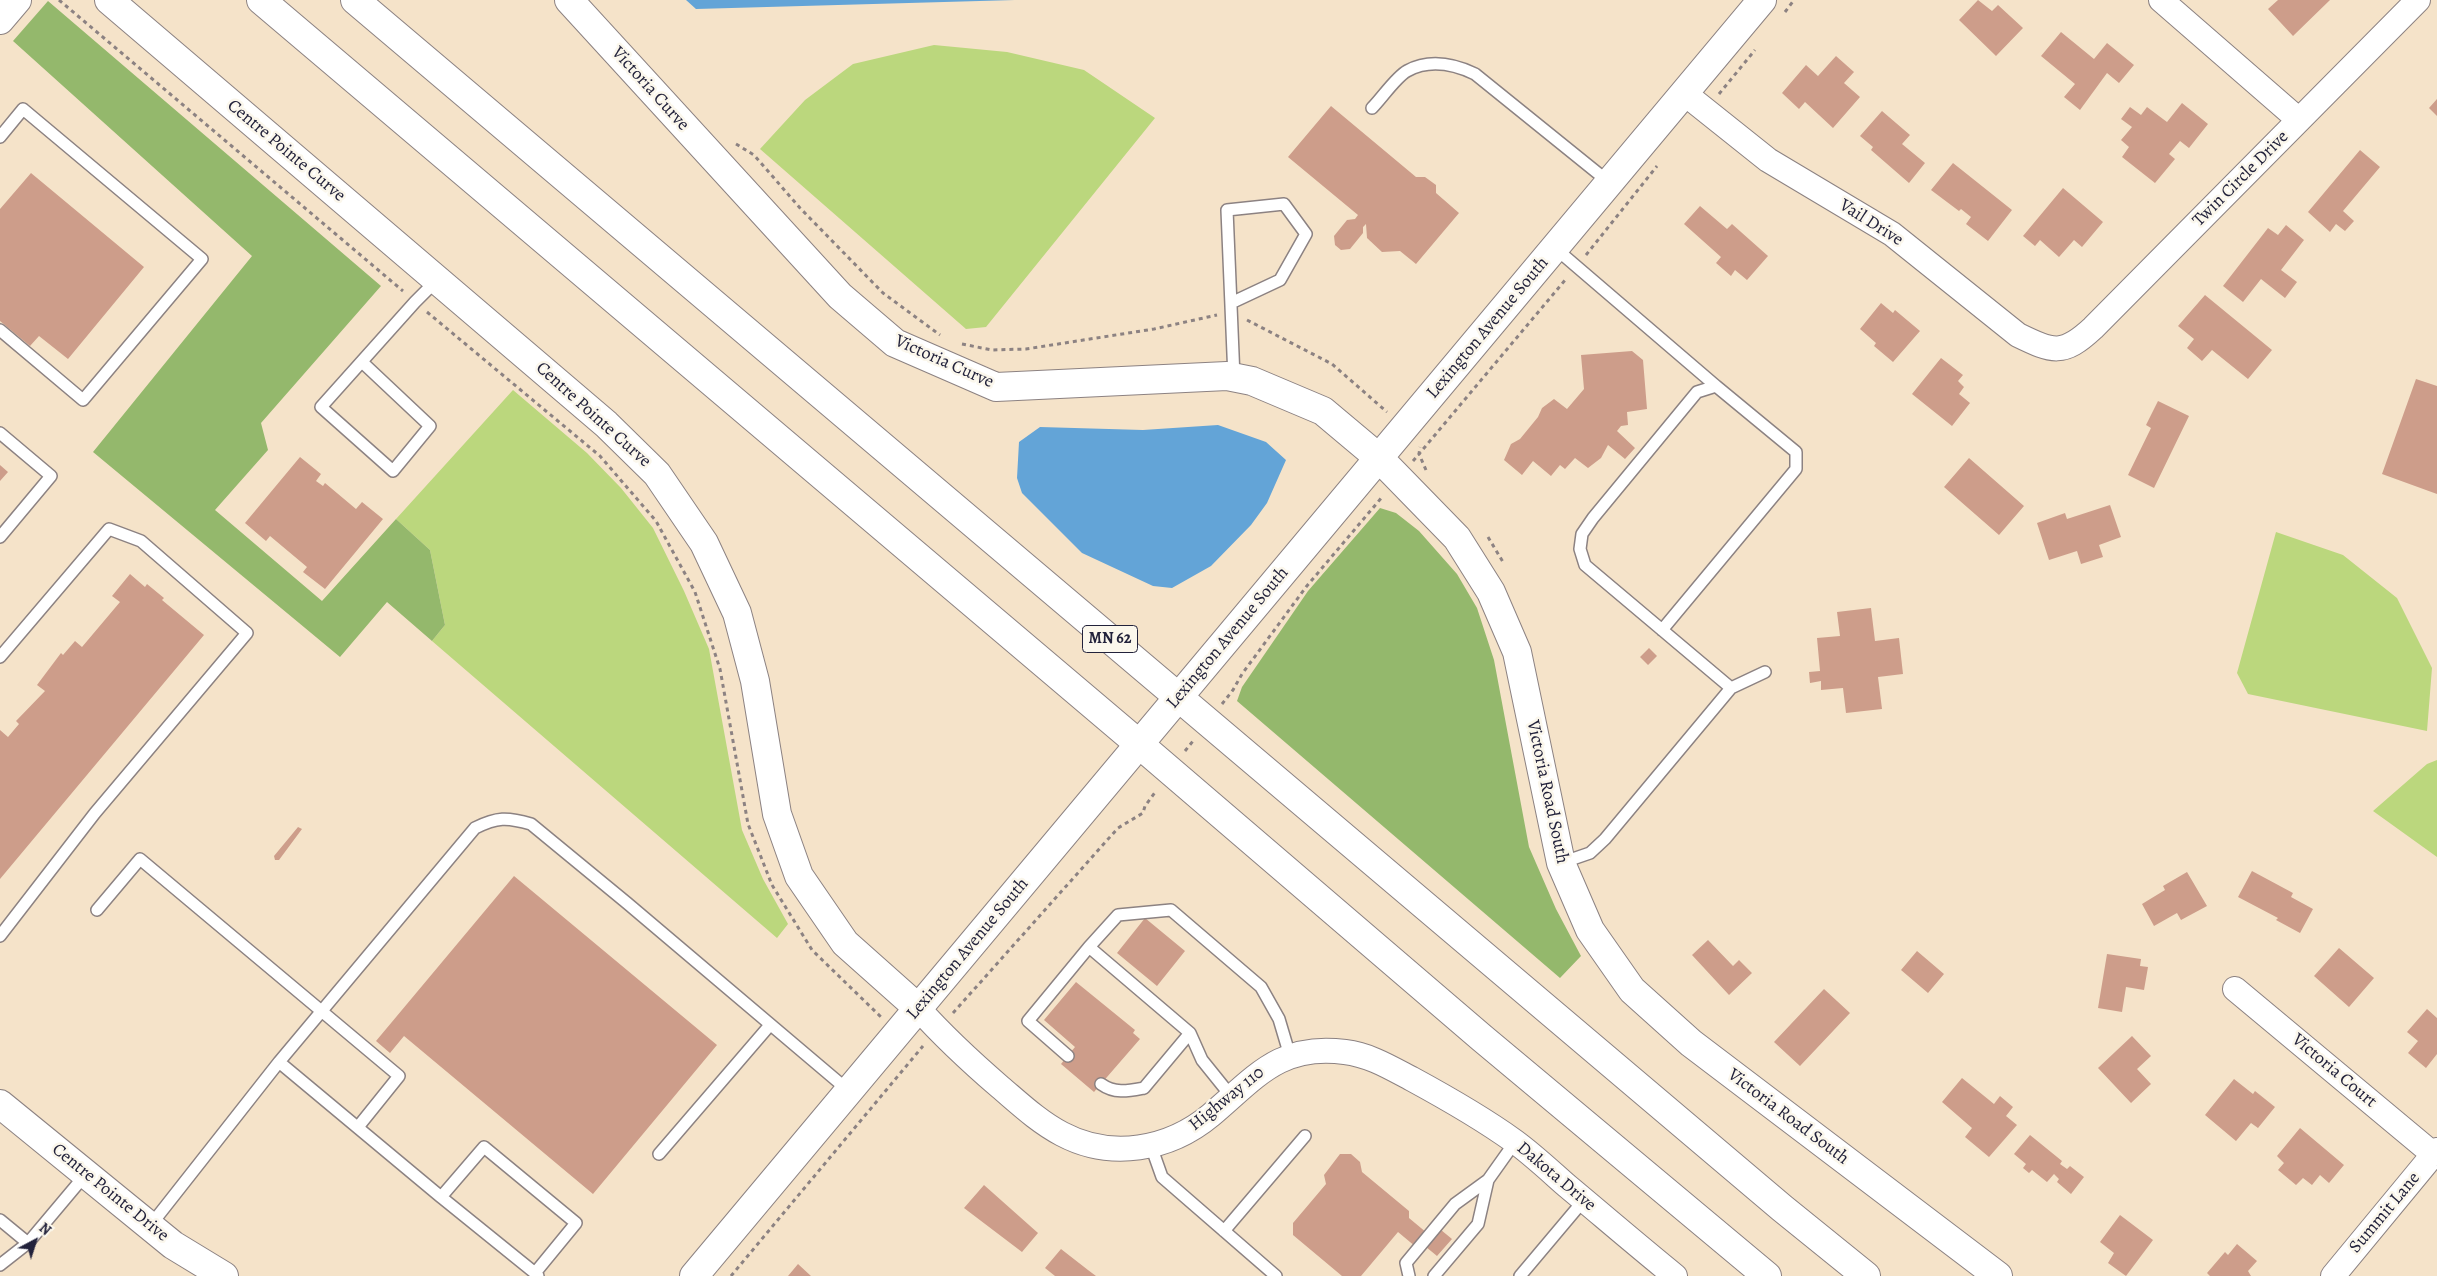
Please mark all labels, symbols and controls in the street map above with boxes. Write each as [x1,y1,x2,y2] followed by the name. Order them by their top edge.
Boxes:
[607,42,693,136] street label: Victoria Curve
[223,95,349,207] street label: Centre Pointe Curve
[2189,127,2293,231] street label: Twin Circle Drive
[1835,195,1907,251] street label: Vail Drive
[1422,253,1554,403] street label: Lexington Avenue South
[891,331,997,393] street label: Victoria Curve
[531,358,655,472] street label: Centre Pointe Curve
[1162,563,1294,713] street label: Lexington Avenue South
[1082,626,1138,652] road number: MN 62
[1521,718,1573,866] street label: Victoria Road South
[902,874,1034,1024] street label: Lexington Avenue South
[2287,1029,2381,1113] street label: Victoria Court
[1185,1062,1269,1136] street label: Highway 110
[1723,1064,1853,1170] street label: Victoria Road South
[1512,1138,1600,1216] street label: Dakota Drive
[47,1139,173,1247] street label: Centre Pointe Drive
[2345,1168,2425,1258] street label: Summit Lane
[10,1216,60,1266] north arrow
[35,1219,55,1240] text: N

